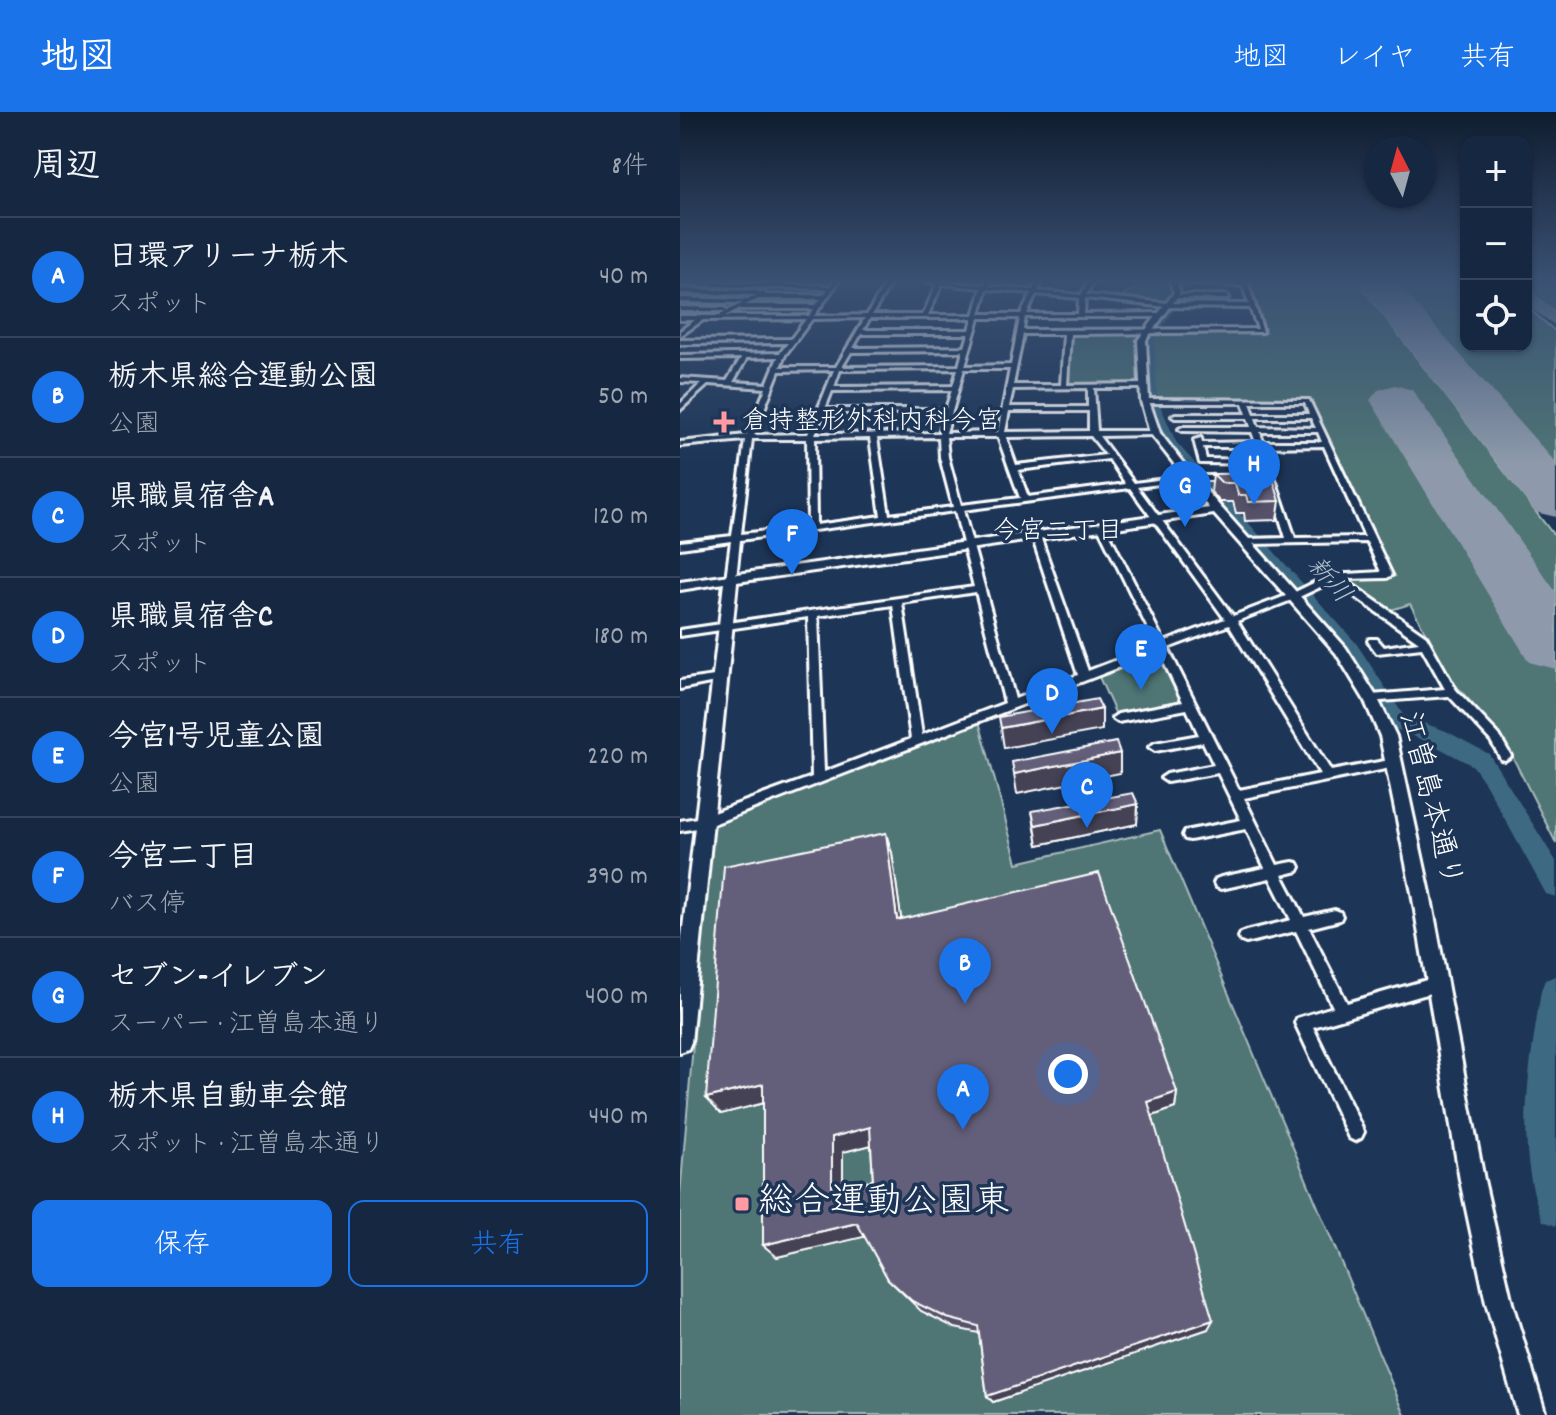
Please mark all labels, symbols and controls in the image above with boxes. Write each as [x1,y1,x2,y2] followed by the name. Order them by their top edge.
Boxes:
[40,33,116,88] text: 地図
[1233,40,1289,80] text: 地図
[1333,40,1416,80] text: レイヤ
[1460,40,1516,80] text: 共有
[1364,136,1436,208] north arrow
[1460,136,1532,352] map controls
[1460,136,1532,208] button: +
[32,144,100,193] text: 周辺
[612,149,648,186] text: 8件
[1460,208,1532,280] button: −
[108,238,348,281] text: 日環アリーナ栃木
[51,259,65,296] text: A
[599,259,648,296] text: 40 m
[1460,280,1532,352] button: locate
[108,287,212,324] text: スポット
[108,358,378,401] text: 栃木県総合運動公園
[52,379,64,416] text: B
[598,379,648,416] text: 50 m
[742,404,1002,441] place label: 倉持整形外科内科今宮
[108,407,160,444] text: 公園
[713,411,735,433] marker: 倉持整形外科内科今宮
[1228,439,1280,505] pin: H
[1159,461,1211,527] pin: G
[108,478,274,521] text: 県職員宿舎A
[52,499,64,536] text: C
[593,499,648,536] text: 120 m
[766,509,818,575] pin: F
[993,514,1123,551] district label: 今宮二丁目
[108,527,212,564] text: スポット
[1297,549,1359,613] water label: 新川
[108,598,273,641] text: 県職員宿舎C
[51,619,65,656] text: D
[594,619,648,656] text: 180 m
[1115,624,1167,690] pin: E
[108,647,212,684] text: スポット
[1026,668,1078,734] pin: D
[1385,707,1471,893] street label: 江曽島本通り
[108,718,325,761] text: 今宮1号児童公園
[52,739,64,776] text: E
[587,739,648,776] text: 220 m
[1061,762,1113,828] pin: C
[108,767,160,804] text: 公園
[108,838,258,881] text: 今宮二丁目
[52,859,64,896] text: F
[587,859,648,896] text: 390 m
[108,887,186,924] text: バス停
[939,938,991,1004] pin: B
[108,958,328,1001] text: セブン-イレブン
[51,979,65,1016] text: G
[585,979,648,1016] text: 400 m
[108,1007,385,1044] text: スーパー · 江曽島本通り
[1048,1054,1088,1094] your location
[937,1064,989,1130] pin: A
[108,1078,348,1121] text: 栃木県自動車会館
[51,1099,65,1136] text: H
[588,1099,648,1136] text: 440 m
[108,1127,386,1164] text: スポット · 江曽島本通り
[758,1178,1010,1230] place label: 総合運動公園東
[733,1195,751,1213] marker: 総合運動公園東
[32,1200,332,1287] button: 保存
[348,1200,648,1287] button: 共有

